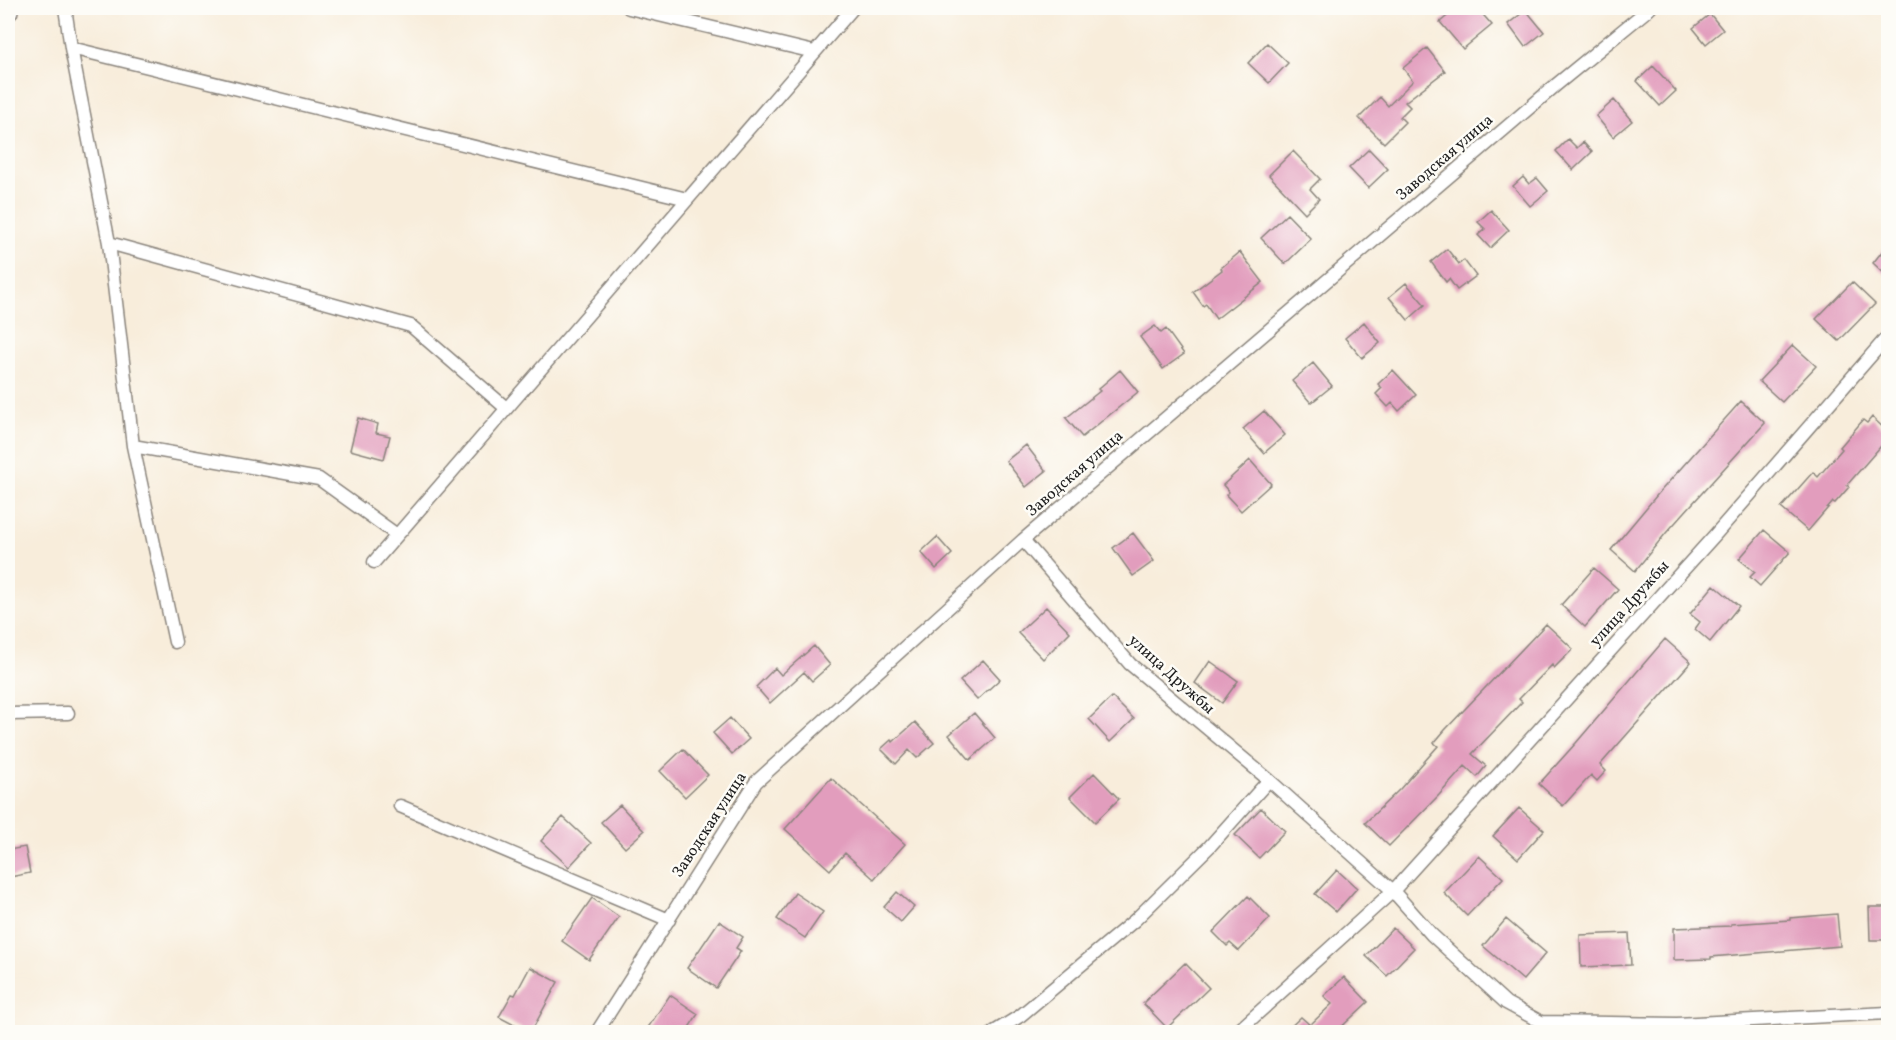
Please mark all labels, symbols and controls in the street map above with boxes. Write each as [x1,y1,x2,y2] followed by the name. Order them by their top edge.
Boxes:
[1392,110,1498,206] street label: Заводская улица
[1022,426,1128,522] street label: Заводская улица
[1585,556,1675,652] street label: улица Дружбы
[1123,630,1219,720] street label: улица Дружбы
[668,768,752,882] street label: Заводская улица

